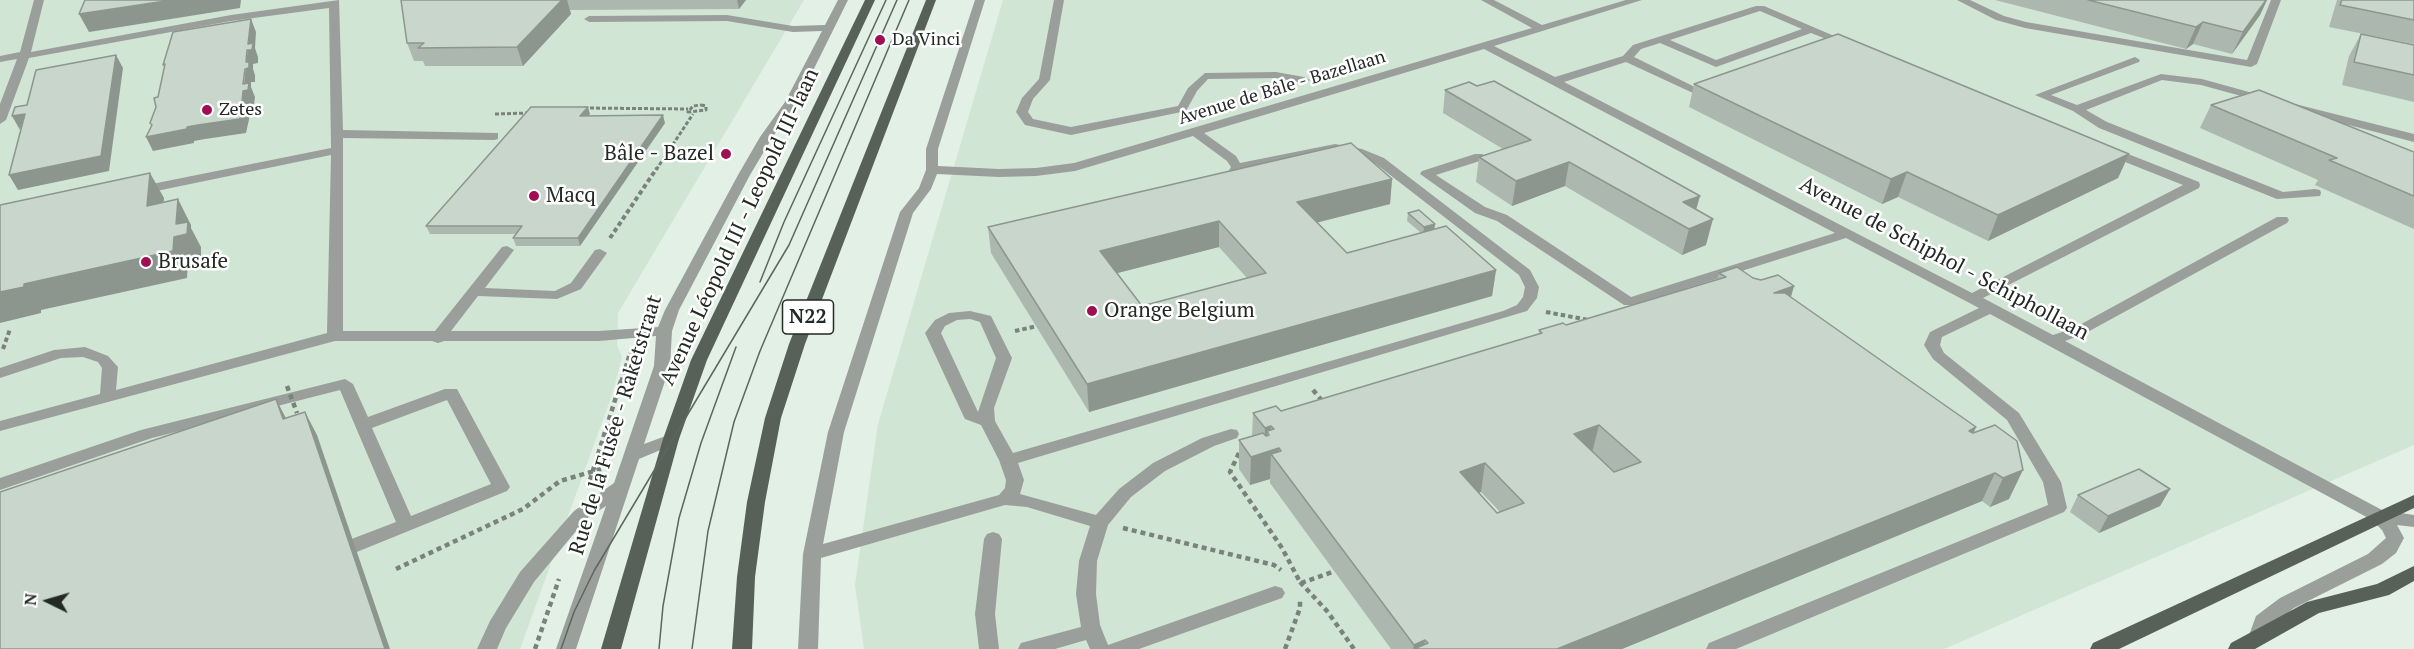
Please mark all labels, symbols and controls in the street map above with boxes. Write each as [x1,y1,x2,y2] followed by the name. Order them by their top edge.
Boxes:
[892,29,960,51] place label: Da Vinci
[873,33,887,47] marker: Da Vinci
[1176,46,1388,130] street label: Avenue de Bâle - Bazellaan
[655,65,825,389] street label: Avenue Léopold III - Leopold III-laan
[219,99,262,121] place label: Zetes
[200,103,214,117] marker: Zetes
[604,141,714,167] place label: Bâle - Bazel
[719,147,733,161] marker: Bâle - Bazel
[1795,172,2093,346] street label: Avenue de Schiphol - Schiphollaan
[546,183,596,209] place label: Macq
[527,189,541,203] marker: Macq
[158,249,228,275] place label: Brusafe
[139,255,153,269] marker: Brusafe
[564,292,668,558] street label: Rue de la Fusée - Raketstraat
[1104,298,1255,324] place label: Orange Belgium
[782,300,834,334] road number: N22
[1085,304,1099,318] marker: Orange Belgium
[18,571,78,631] north arrow
[19,592,42,606] text: N

